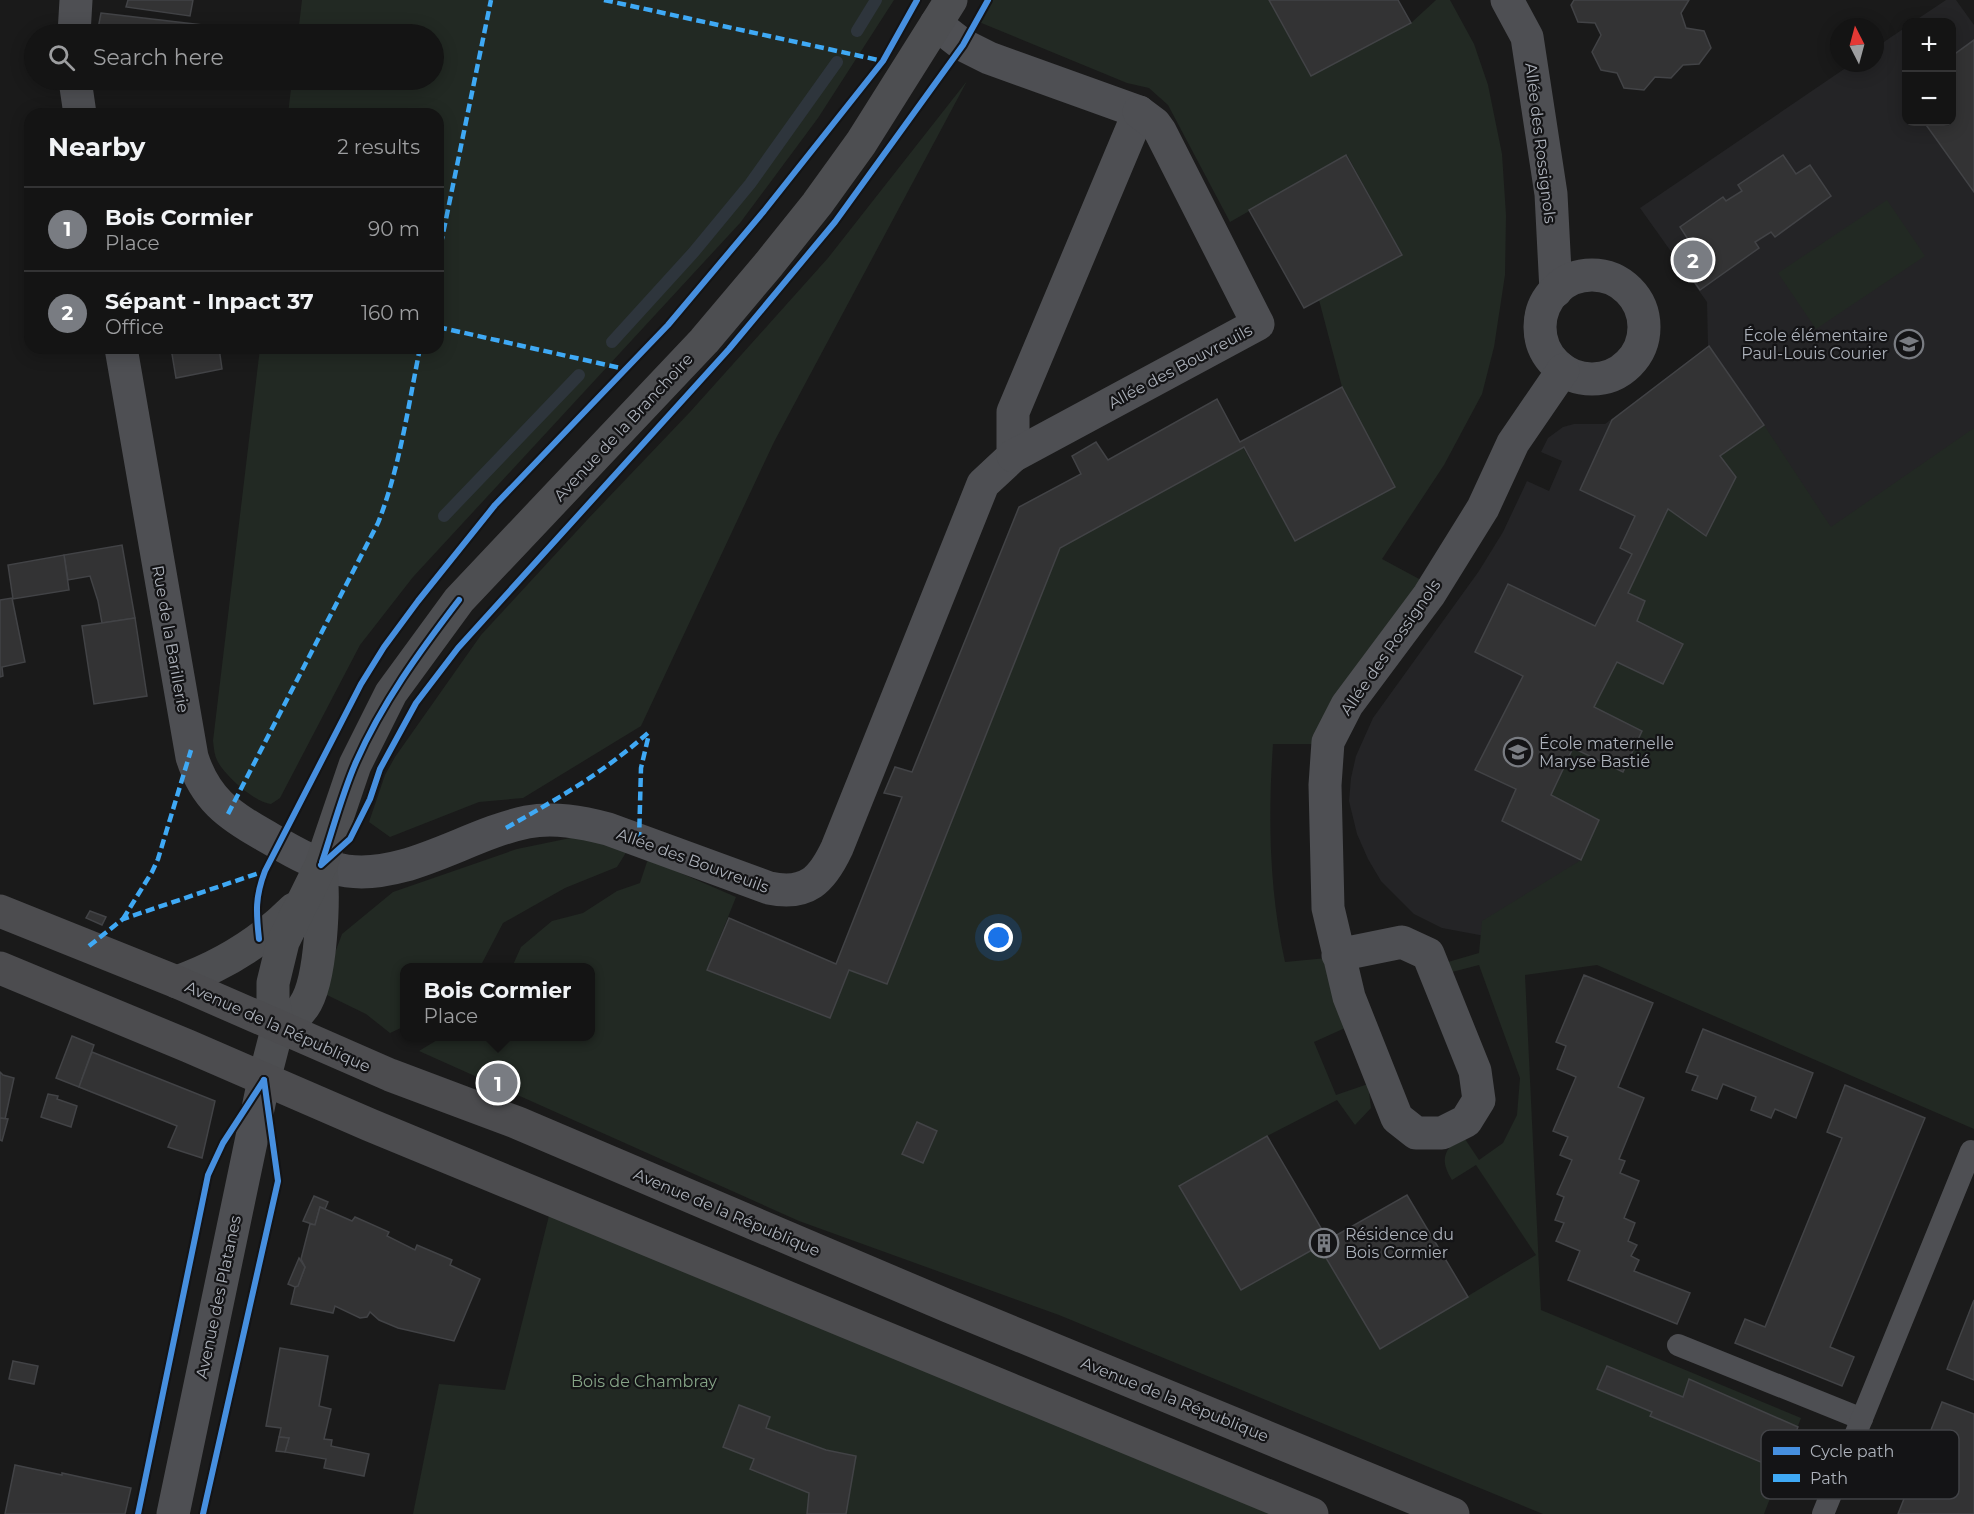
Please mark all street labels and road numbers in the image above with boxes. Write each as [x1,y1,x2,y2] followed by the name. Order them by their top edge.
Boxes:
[1521,62,1560,225] street label: Allée des Rossignols
[1105,320,1256,413] street label: Allée des Bouvreuils
[550,349,697,505] street label: Avenue de la Branchoire
[148,564,193,714] street label: Rue de la Barillerie
[1336,576,1445,719] street label: Allée des Rossignols
[614,824,772,897] street label: Allée des Bouvreuils
[182,977,373,1076] street label: Avenue de la République
[631,1164,823,1260] street label: Avenue de la République
[192,1214,245,1380] street label: Avenue des Platanes
[1078,1353,1271,1446] street label: Avenue de la République

